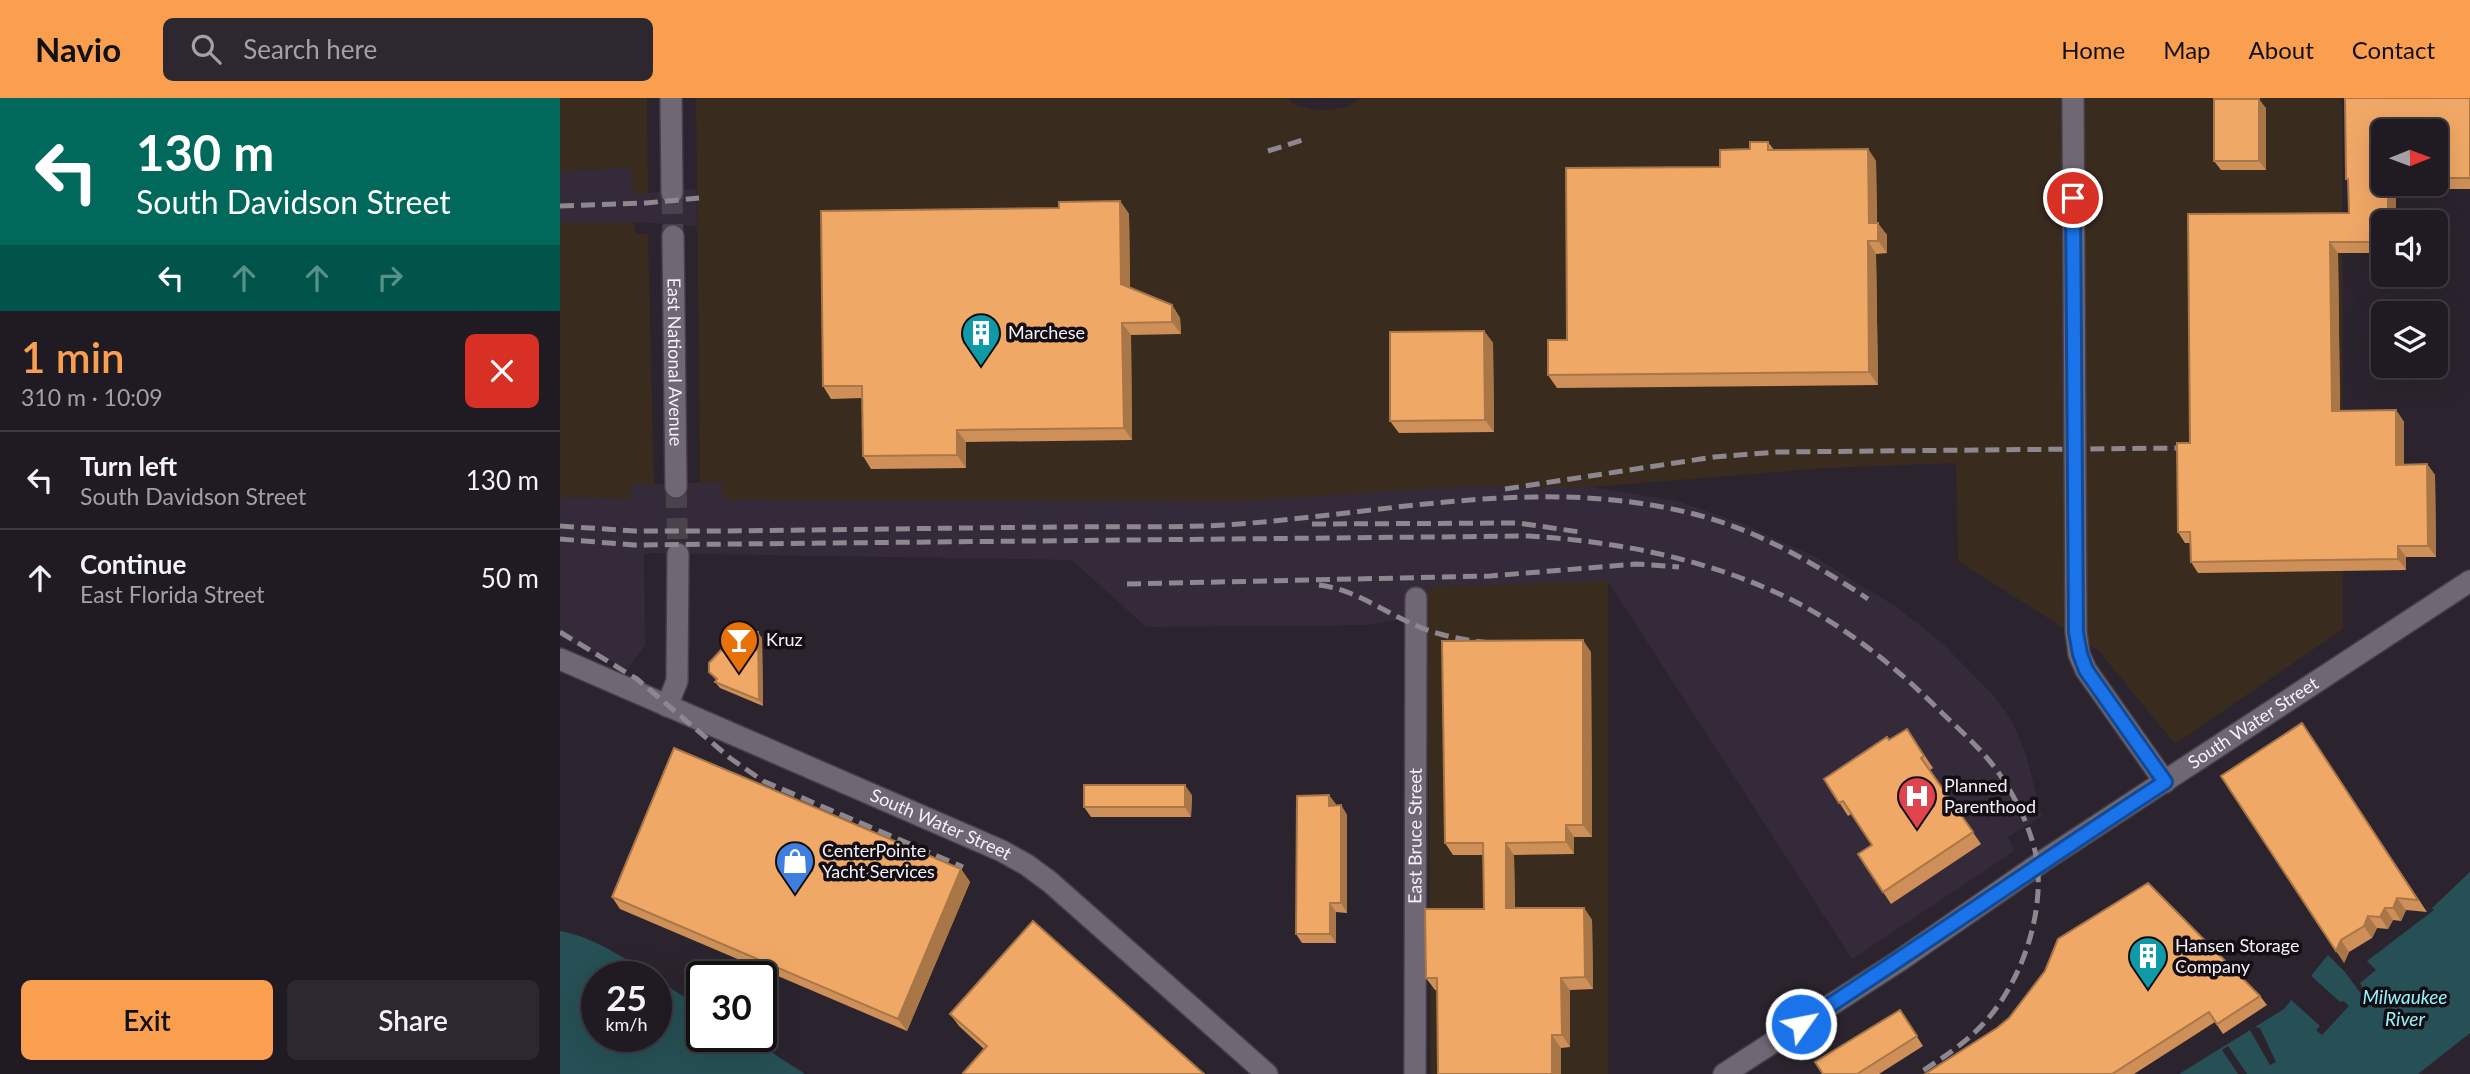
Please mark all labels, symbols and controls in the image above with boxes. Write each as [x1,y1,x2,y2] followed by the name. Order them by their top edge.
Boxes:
[163,18,653,81] search box
[35,29,121,69] text: Navio
[187,30,225,68] icon: search
[243,33,377,65] text: Search here
[2061,35,2125,64] text: Home
[2163,35,2211,64] text: Map
[2249,35,2314,64] text: About
[2352,35,2435,64] text: Contact
[2371,119,2448,196] north arrow
[2371,119,2448,378] map controls
[136,123,274,181] text: 130 m
[21,126,112,217] icon: left
[2043,168,2103,228] pin
[2054,179,2092,217] icon: arrive
[136,182,451,221] text: South Davidson Street
[2371,210,2448,287] button: sound
[152,259,190,297] icon: left
[225,259,263,297] icon: ahead
[298,259,336,297] icon: ahead
[371,259,409,297] icon: right
[663,278,688,446] street label: East National Avenue
[2371,301,2448,378] button: layers
[960,312,1002,367] building icon: Marchese
[1008,321,1085,343] place label: Marchese
[21,332,125,382] text: 1 min
[465,334,539,408] button: close
[21,383,163,411] text: 310 m · 10:09
[80,450,177,482] text: Turn left
[21,461,59,499] icon: left
[466,464,539,496] text: 130 m
[80,482,306,510] text: South Davidson Street
[80,548,186,580] text: Continue
[21,559,59,597] icon: ahead
[481,562,539,594] text: 50 m
[80,580,265,608] text: East Florida Street
[718,619,760,674] bar icon: Kruz
[766,628,803,650] place label: Kruz
[2183,671,2322,773] street label: South Water Street
[1403,767,1426,904] street label: East Bruce Street
[1944,774,2036,817] place label: Planned Parenthood
[1896,775,1938,830] hospital icon: Planned Parenthood
[867,783,1016,864] street label: South Water Street
[822,839,935,882] place label: CenterPointe Yacht Services
[774,840,816,895] shop icon: CenterPointe Yacht Services
[2175,934,2299,977] place label: Hansen Storage Company
[2127,935,2169,990] building icon: Hansen Storage Company
[686,961,777,1052] speed limit sign: 30
[606,976,647,1018] text: 25
[21,980,273,1060] button: Exit
[287,980,539,1060] button: Share
[2363,985,2447,1030] water label: Milwaukee River
[1764,987,1838,1061] position arrow
[605,1013,648,1035] text: km/h

